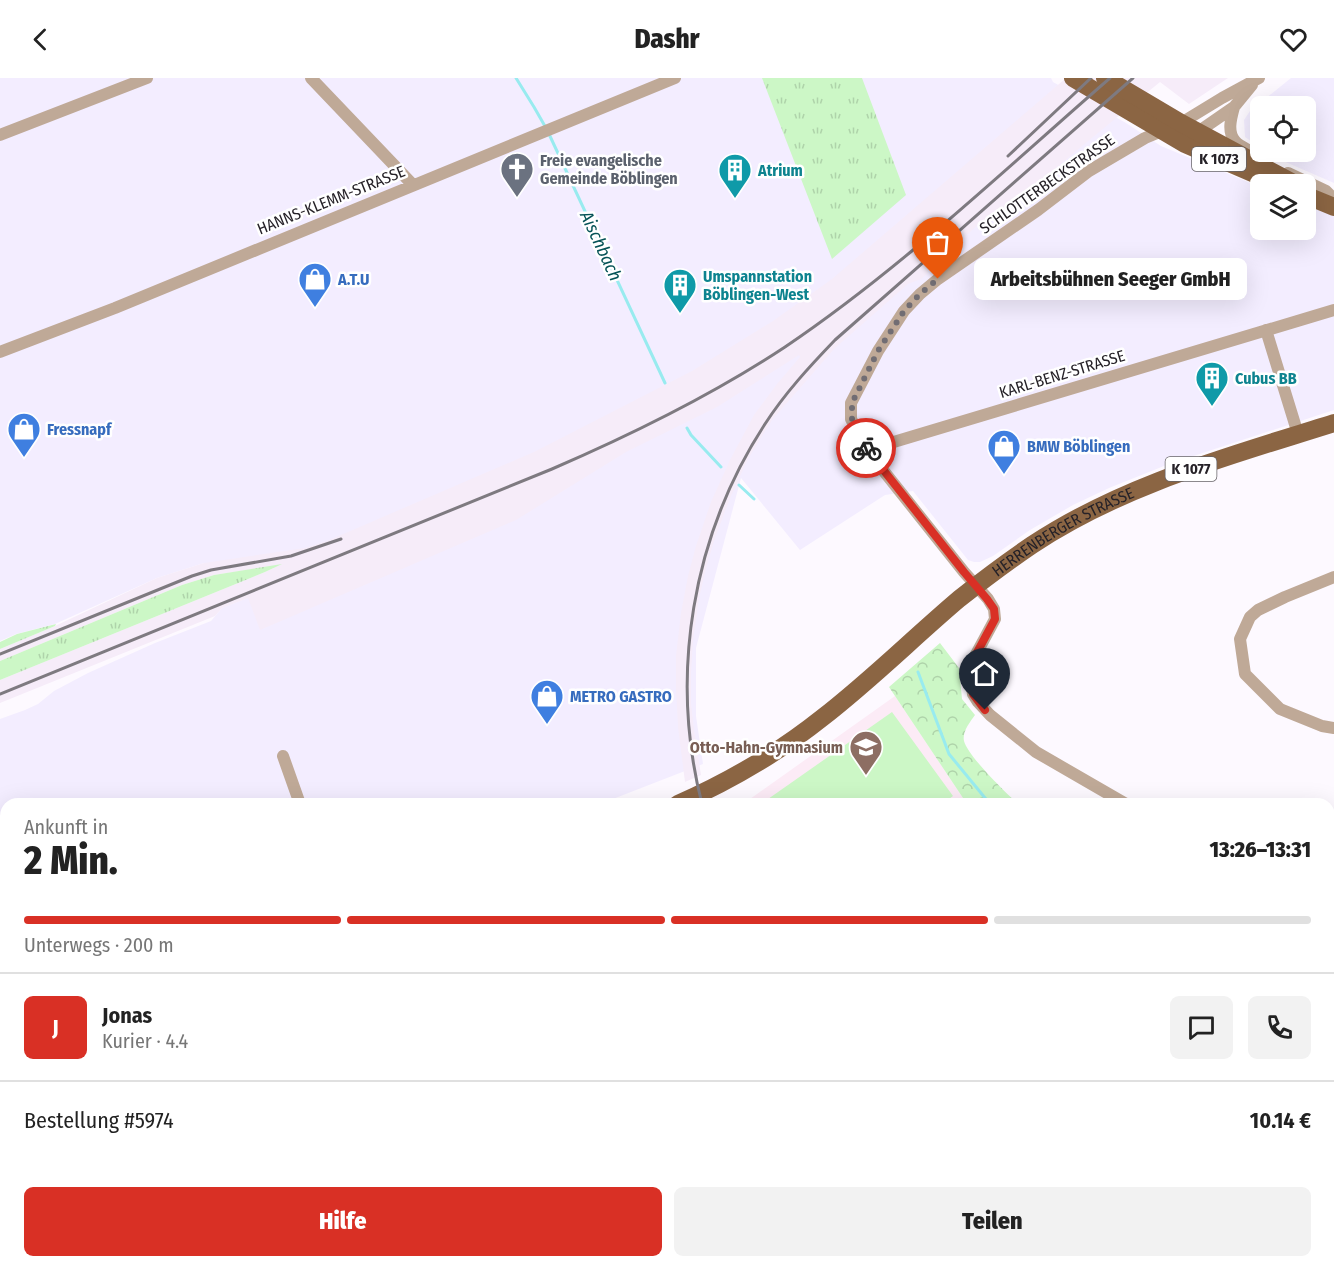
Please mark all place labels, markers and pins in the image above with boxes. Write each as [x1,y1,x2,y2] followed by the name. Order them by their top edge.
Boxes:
[499,151,535,198] church icon: Freie evangelische Gemeinde Böblingen
[540,151,678,188] place label: Freie evangelische Gemeinde Böblingen
[717,152,753,199] building icon: Atrium
[757,161,803,180] place label: Atrium
[912,217,963,279] pin
[974,258,1247,300] callout: Arbeitsbühnen Seeger GmbH
[297,261,333,308] shop icon: A.T.U
[662,267,698,314] building icon: Umspannstation Böblingen-West
[703,267,812,304] place label: Umspannstation Böblingen-West
[337,270,369,289] place label: A.T.U
[1194,360,1230,407] building icon: Cubus BB
[1235,369,1297,388] place label: Cubus BB
[6,411,42,458] shop icon: Fressnapf
[47,420,113,439] place label: Fressnapf
[986,428,1022,475] shop icon: BMW Böblingen
[1027,437,1130,456] place label: BMW Böblingen
[959,648,1010,710] pin
[529,678,565,725] shop icon: METRO GASTRO
[570,687,672,706] place label: METRO GASTRO
[848,729,884,776] school or university icon: Otto-Hahn-Gymnasium
[690,738,843,757] place label: Otto-Hahn-Gymnasium

